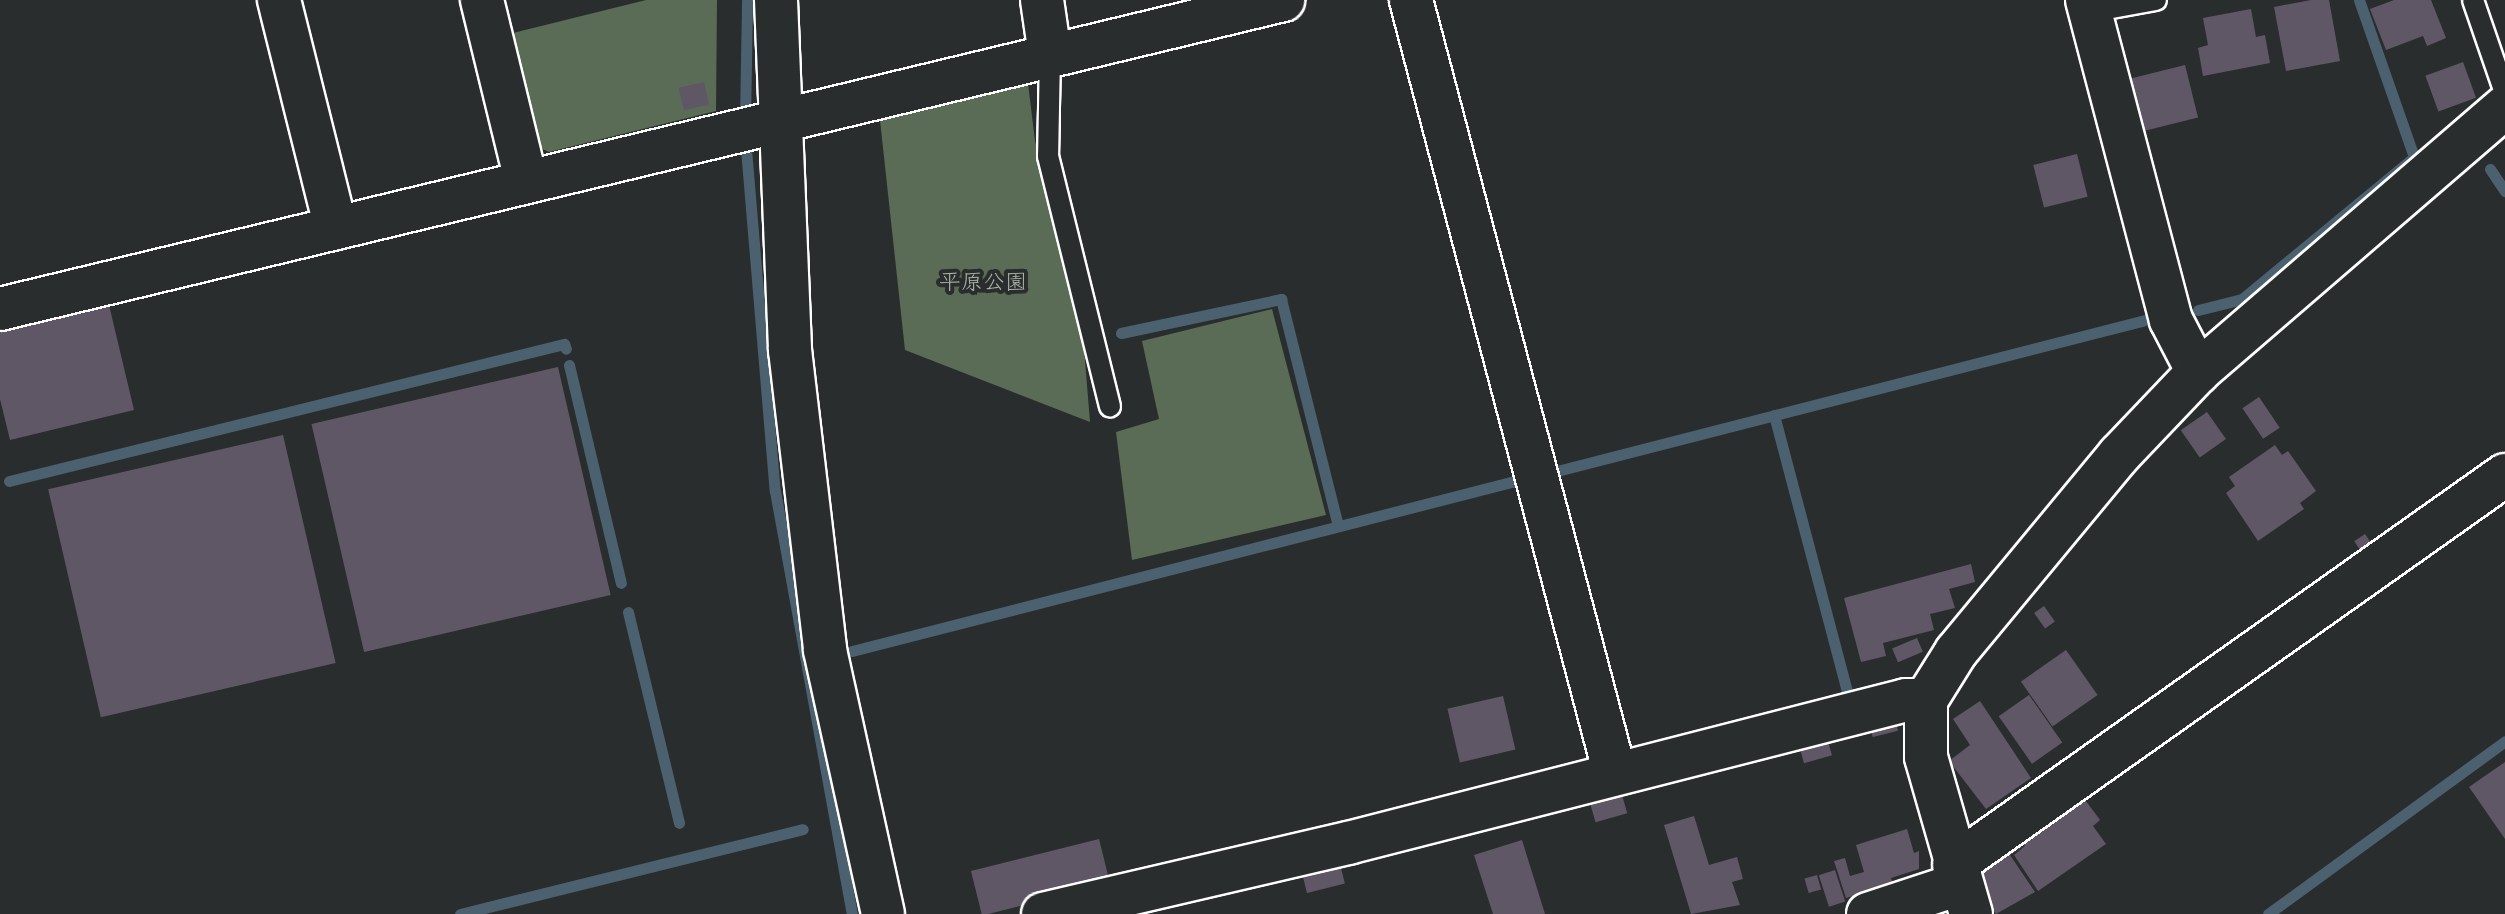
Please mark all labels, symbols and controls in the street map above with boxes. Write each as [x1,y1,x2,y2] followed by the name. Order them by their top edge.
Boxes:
[939,270,1027,296] park label: 平原公園

